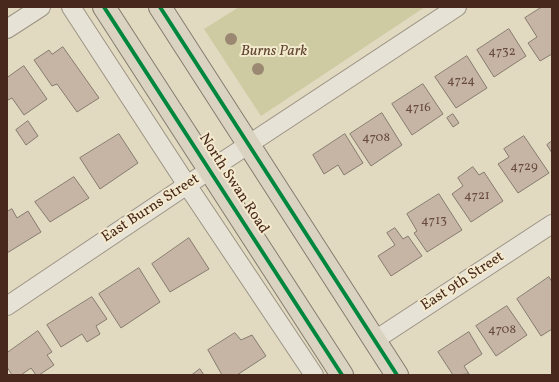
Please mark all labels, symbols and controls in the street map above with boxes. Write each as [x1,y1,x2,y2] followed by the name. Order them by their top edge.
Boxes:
[241,43,307,61] park label: Burns Park
[488,45,516,61] house number: 4732
[447,74,475,90] house number: 4724
[405,101,431,117] house number: 4716
[194,131,272,237] street label: North Swan Road
[362,131,390,147] house number: 4708
[510,160,538,176] house number: 4729
[99,171,203,247] street label: East Burns Street
[464,189,490,205] house number: 4721
[421,214,447,230] house number: 4713
[418,248,508,316] street label: East 9th Street
[488,323,516,339] house number: 4708

